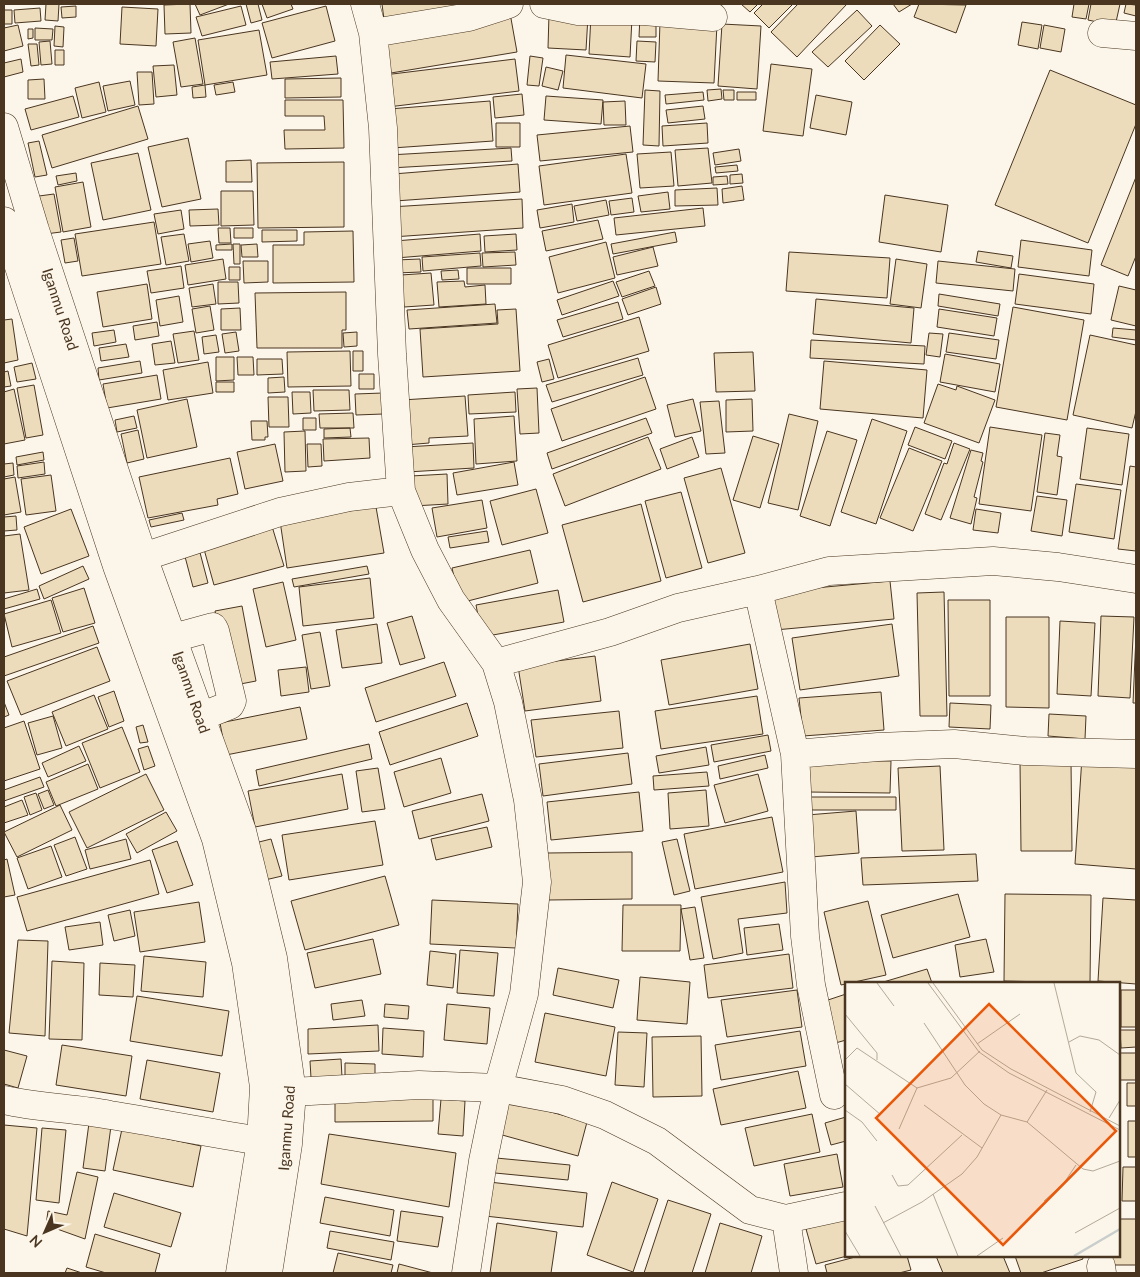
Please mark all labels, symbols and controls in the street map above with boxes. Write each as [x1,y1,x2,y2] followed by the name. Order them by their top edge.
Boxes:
[39,266,83,352] street label: Iganmu Road
[170,649,214,735] street label: Iganmu Road
[845,982,1120,1257] inset map
[274,1085,298,1171] street label: Iganmu Road
[20,1207,70,1257] north arrow
[26,1232,45,1251] text: N

